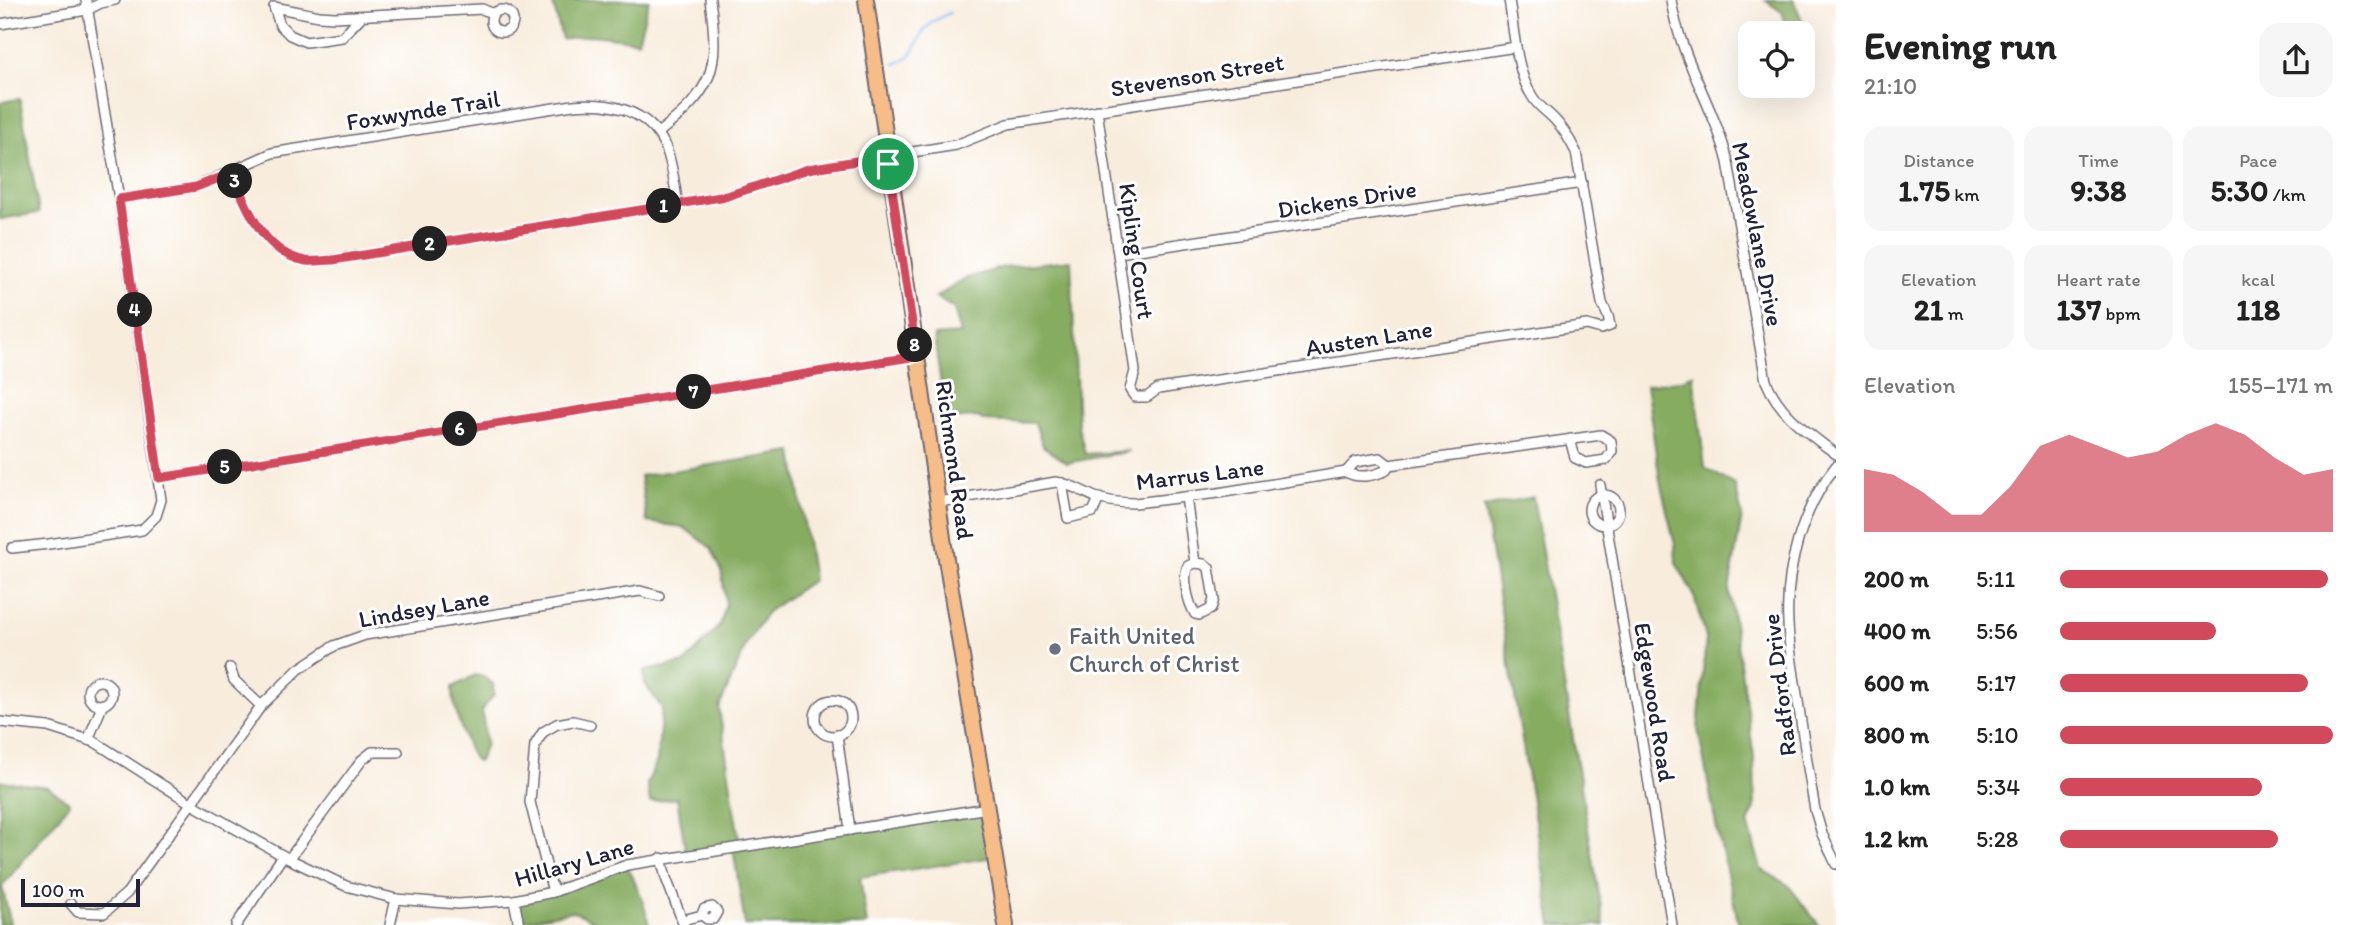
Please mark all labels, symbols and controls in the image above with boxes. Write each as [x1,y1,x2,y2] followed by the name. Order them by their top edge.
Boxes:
[1738,21,1815,98] map controls
[1738,21,1815,98] button: locate
[1864,23,2057,69] text: Evening run
[2259,23,2333,97] button: share
[1108,47,1286,103] street label: Stevenson Street
[1864,72,1917,100] text: 21:10
[344,84,502,136] street label: Foxwynde Trail
[858,134,918,194] pin
[1726,139,1790,329] street label: Meadowlane Drive
[869,145,907,183] icon: arrive
[1903,149,1974,172] text: Distance
[2078,149,2119,172] text: Time
[2239,149,2277,172] text: Pace
[218,164,252,198] pin: 3
[229,169,240,192] text: 3
[1898,172,1950,209] text: 1.75
[2071,172,2126,209] text: 9:38
[2210,172,2268,209] text: 5:30
[1275,174,1419,224] street label: Dickens Drive
[1113,181,1161,321] street label: Kipling Court
[1950,183,1980,206] text: km
[2268,183,2306,206] text: /km
[646,188,682,224] pin: 1
[659,194,668,217] text: 1
[412,226,448,262] pin: 2
[425,232,435,255] text: 2
[1901,268,1977,291] text: Elevation
[2056,268,2141,291] text: Heart rate
[2241,268,2275,291] text: kcal
[1914,291,1944,328] text: 21
[2056,291,2101,328] text: 137
[2236,291,2280,328] text: 118
[118,292,152,328] pin: 4
[129,298,140,321] text: 4
[1944,302,1964,325] text: m
[2101,302,2141,325] text: bpm
[1303,314,1435,362] street label: Austen Lane
[898,328,932,362] pin: 8
[909,333,920,356] text: 8
[1864,371,1955,399] text: Elevation
[2228,371,2333,399] text: 155–171 m
[676,374,712,410] pin: 7
[929,378,981,542] street label: Richmond Road
[689,380,698,403] text: 7
[442,412,477,446] pin: 6
[454,417,465,440] text: 6
[208,449,243,484] pin: 5
[1134,452,1266,496] street label: Marrus Lane
[220,455,229,478] text: 5
[1864,565,1929,593] text: 200 m
[1976,565,2015,593] text: 5:11
[356,582,492,634] street label: Lindsey Lane
[1756,612,1802,758] street label: Radford Drive
[1864,617,1931,645] text: 400 m
[1976,617,2018,645] text: 5:56
[1628,620,1682,784] street label: Edgewood Road
[1069,621,1239,678] place label: Faith United Church of Christ
[1047,641,1063,657] marker: Faith United Church of Christ
[1864,669,1929,697] text: 600 m
[1976,669,2016,697] text: 5:17
[1864,721,1929,749] text: 800 m
[1976,721,2019,749] text: 5:10
[1864,773,1930,801] text: 1.0 km
[1976,773,2020,801] text: 5:34
[1864,825,1928,853] text: 1.2 km
[1976,825,2018,853] text: 5:28
[511,831,637,893] street label: Hillary Lane
[21,876,140,908] scale bar
[32,879,84,902] text: 100 m

